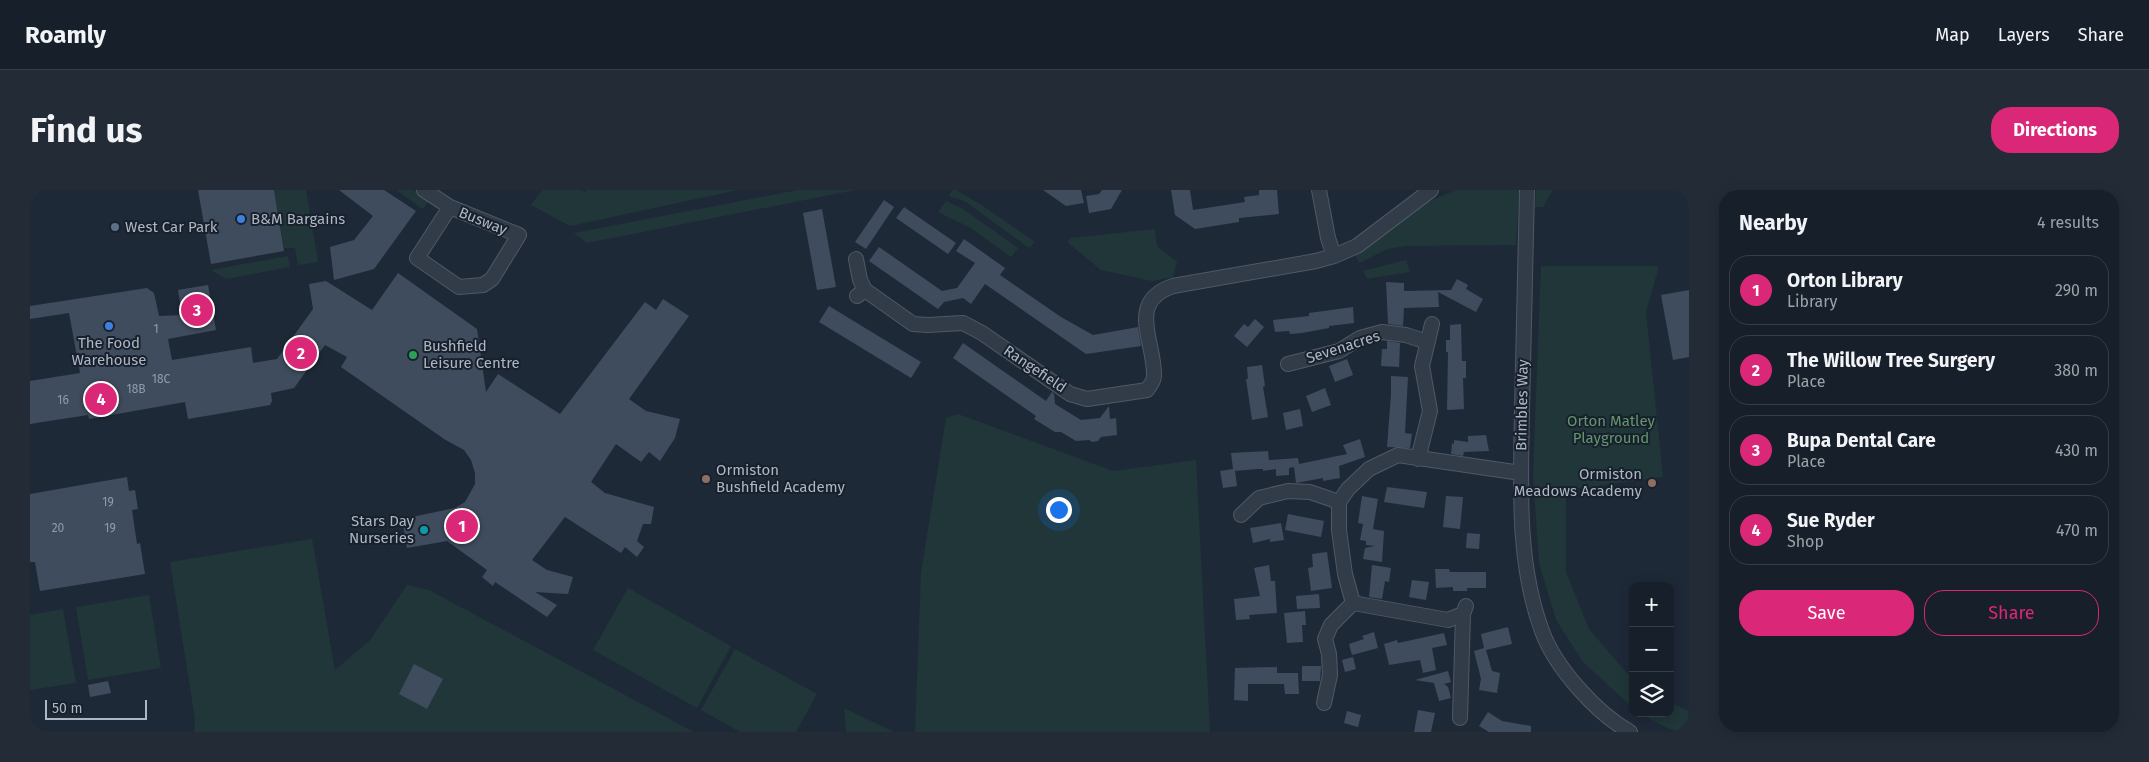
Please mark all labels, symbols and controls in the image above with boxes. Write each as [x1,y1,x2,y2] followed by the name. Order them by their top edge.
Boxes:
[25,21,106,49] text: Roamly
[1935,24,1970,46] text: Map
[1998,24,2050,46] text: Layers
[2078,24,2124,46] text: Share
[1991,107,2119,153] button: Directions
[30,109,142,151] text: Find us
[456,203,510,239] street label: Busway
[251,210,345,228] place label: B&M Bargains
[1739,210,1807,236] text: Nearby
[235,213,247,225] marker: B&M Bargains
[2037,213,2099,232] text: 4 results
[125,218,218,236] place label: West Car Park
[109,221,121,233] marker: West Car Park
[1787,269,1903,292] text: Orton Library
[1752,281,1760,300] text: 1
[2055,281,2098,300] text: 290 m
[181,291,213,329] pin: 3
[1787,292,1837,311] text: Library
[103,320,115,332] marker: The Food Warehouse
[153,322,159,336] house number: 1
[1304,327,1382,367] street label: Sevenacres
[71,334,147,369] place label: The Food Warehouse
[285,334,317,372] pin: 2
[423,337,520,372] place label: Bushfield Leisure Centre
[1000,341,1070,397] street label: Rangefield
[407,349,419,361] marker: Bushfield Leisure Centre
[1787,349,1995,372] text: The Willow Tree Surgery
[1512,358,1532,451] street label: Brimbles Way
[1752,361,1760,380] text: 2
[2054,361,2098,380] text: 380 m
[152,372,171,386] house number: 18C
[1787,372,1826,391] text: Place
[85,380,117,418] pin: 4
[126,382,146,396] house number: 18B
[57,393,69,407] house number: 16
[1567,412,1656,447] park label: Orton Matley Playground
[1787,429,1936,452] text: Bupa Dental Care
[1752,441,1760,460] text: 3
[2055,441,2098,460] text: 430 m
[1787,452,1826,471] text: Place
[716,461,845,496] place label: Ormiston Bushfield Academy
[1514,465,1643,500] place label: Ormiston Meadows Academy
[700,473,712,485] marker: Ormiston Bushfield Academy
[1646,477,1658,489] marker: Ormiston Meadows Academy
[102,495,114,509] house number: 19
[1046,497,1072,523] your location
[446,507,478,545] pin: 1
[1787,509,1875,532] text: Sue Ryder
[349,512,415,547] place label: Stars Day Nurseries
[52,521,65,535] house number: 20
[104,521,116,535] house number: 19
[1751,521,1761,540] text: 4
[2056,521,2098,540] text: 470 m
[418,524,430,536] marker: Stars Day Nurseries
[1787,532,1824,551] text: Shop
[1629,582,1674,717] map controls
[1629,582,1674,627] button: +
[1739,590,1914,636] button: Save
[1924,590,2099,636] button: Share
[1629,627,1674,672] button: −
[1629,672,1674,717] button: layers
[45,697,148,720] scale bar
[52,700,83,717] text: 50 m

